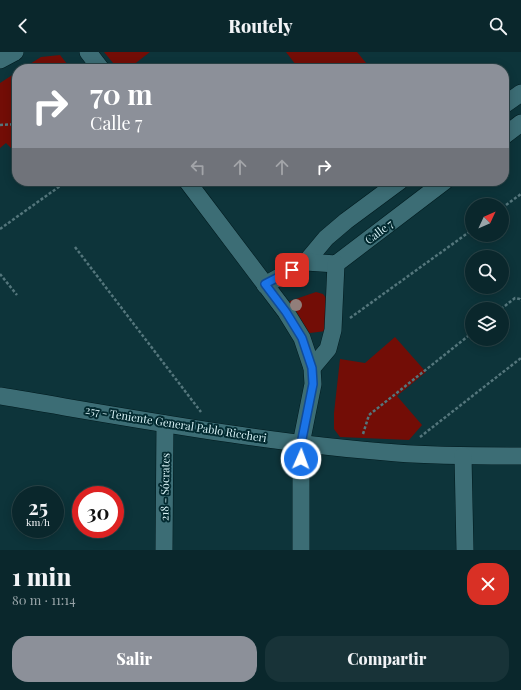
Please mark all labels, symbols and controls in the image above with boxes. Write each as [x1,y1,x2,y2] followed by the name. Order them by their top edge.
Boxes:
[228,14,293,38] text: Routely
[12,15,34,37] icon: back
[487,15,509,37] icon: search
[90,75,153,112] text: 70 m
[24,80,76,132] icon: right
[90,111,142,135] text: Calle 7
[187,156,209,178] icon: left
[229,156,251,178] icon: ahead
[271,156,293,178] icon: ahead
[313,156,335,178] icon: right
[465,198,509,242] north arrow
[465,198,509,346] map controls
[361,216,396,247] street label: Calle 7
[465,250,509,294] button: search
[275,253,309,287] pin
[281,259,303,281] icon: arrive
[465,302,509,346] button: layers
[84,402,268,445] street label: 257 - Teniente General Pablo Riccheri
[280,438,322,480] position arrow
[156,453,173,521] street label: 218 - Sócrates
[72,486,124,538] speed limit sign: 30
[28,493,48,520] text: 25
[26,515,50,529] text: km/h
[12,560,71,592] text: 1 min
[467,563,509,605] button: close
[12,591,76,608] text: 80 m · 11:14
[12,636,257,682] button: Salir
[265,636,509,682] button: Compartir

